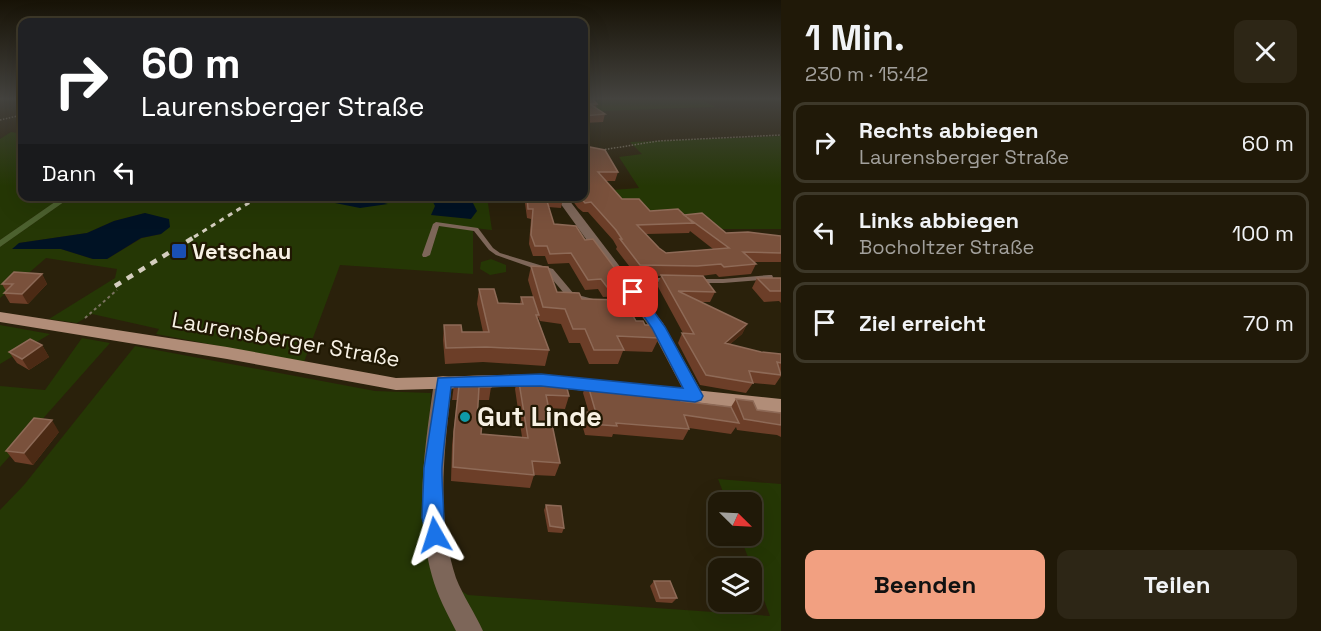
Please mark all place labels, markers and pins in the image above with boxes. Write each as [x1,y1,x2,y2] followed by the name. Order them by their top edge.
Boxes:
[192,237,291,265] place label: Vetschau
[170,242,188,260] marker: Vetschau
[607,266,658,317] pin
[477,399,602,434] place label: Gut Linde
[458,410,472,424] marker: Gut Linde

